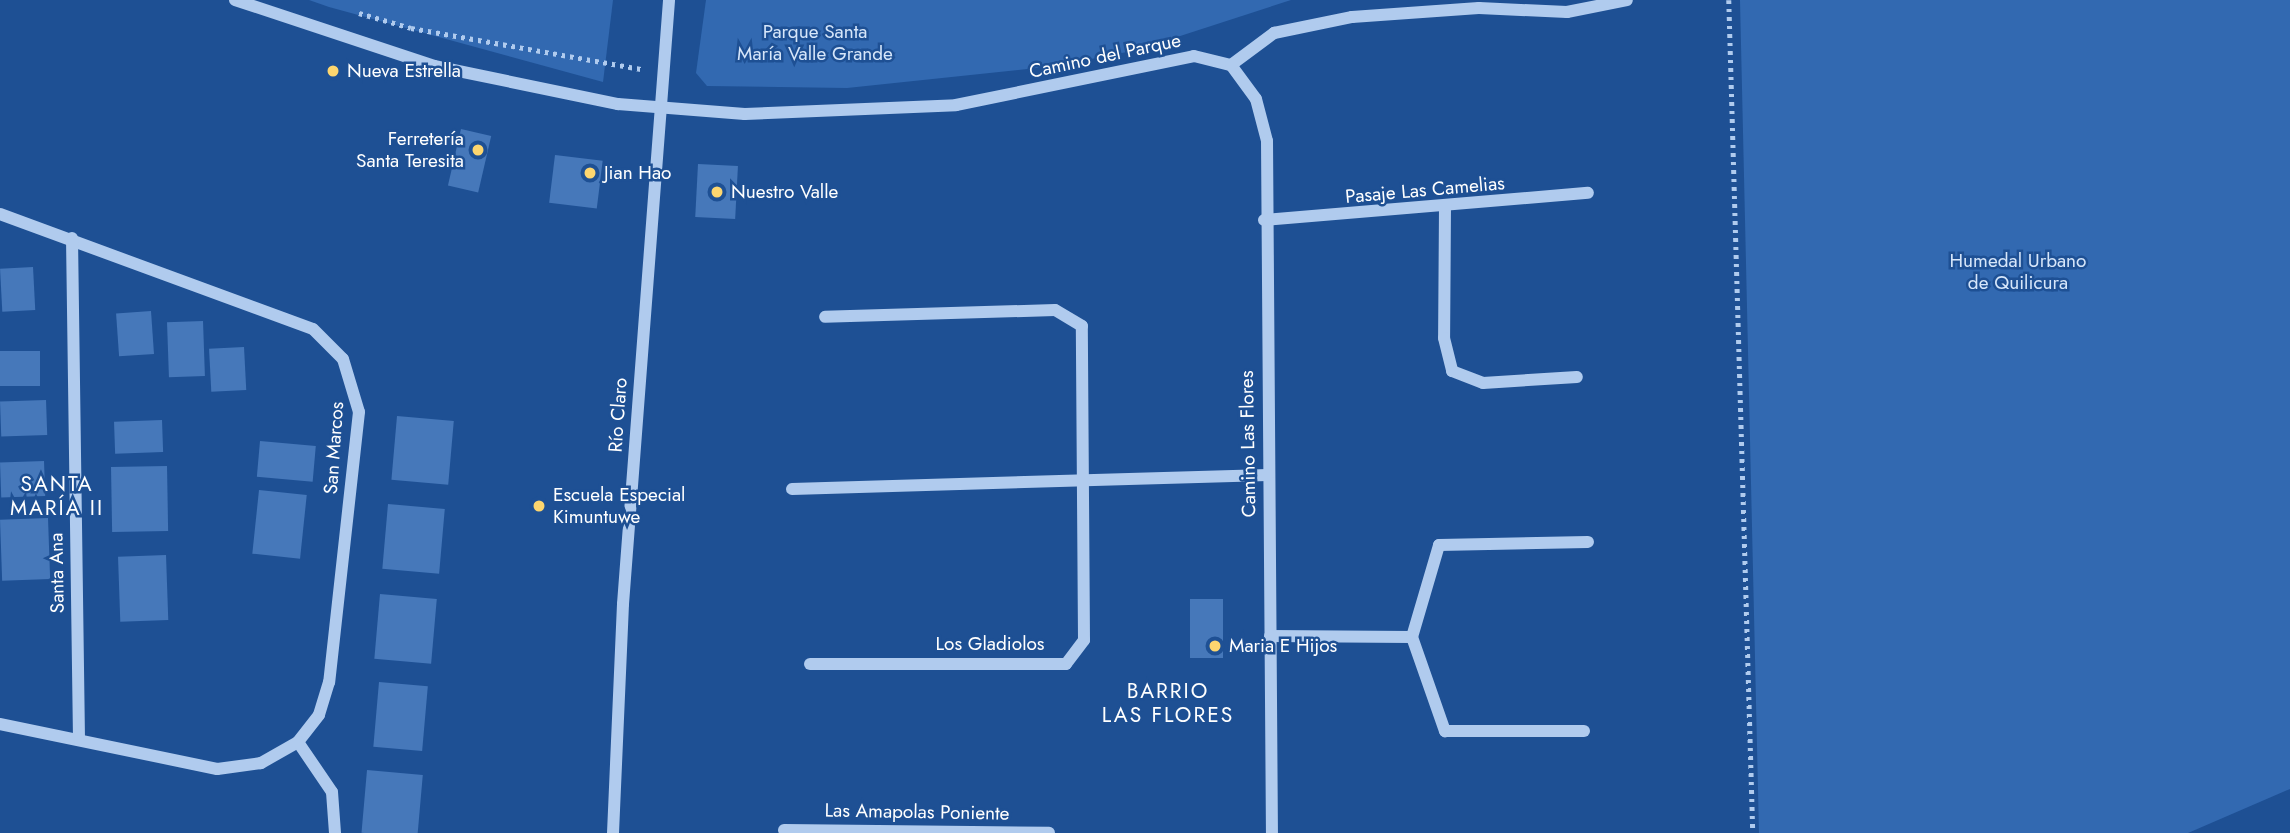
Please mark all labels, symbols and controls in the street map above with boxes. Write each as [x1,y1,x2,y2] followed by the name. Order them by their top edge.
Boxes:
[737,21,893,65] park label: Parque Santa María Valle Grande
[1027,29,1183,83] street label: Camino del Parque
[347,60,461,82] place label: Nueva Estrella
[325,63,341,79] marker: Nueva Estrella
[356,128,464,172] place label: Ferretería Santa Teresita
[470,142,486,158] marker: Ferretería Santa Teresita
[604,162,671,184] place label: Jian Hao
[582,165,598,181] marker: Jian Hao
[1344,172,1506,208] street label: Pasaje Las Camelias
[731,181,838,203] place label: Nuestro Valle
[709,184,725,200] marker: Nuestro Valle
[1950,250,2086,294] park label: Humedal Urbano de Quilicura
[1235,370,1261,518] street label: Camino Las Flores
[604,377,632,453] street label: Río Claro
[319,401,349,495] street label: San Marcos
[11,471,103,521] district label: SANTA MARÍA II
[553,484,685,528] place label: Escuela Especial Kimuntuwe
[531,498,547,514] marker: Escuela Especial Kimuntuwe
[45,533,69,613] street label: Santa Ana
[935,633,1045,655] street label: Los Gladiolos
[1229,635,1337,657] place label: Maria E Hijos
[1207,638,1223,654] marker: Maria E Hijos
[1103,678,1233,728] district label: BARRIO LAS FLORES
[824,799,1010,825] street label: Las Amapolas Poniente

